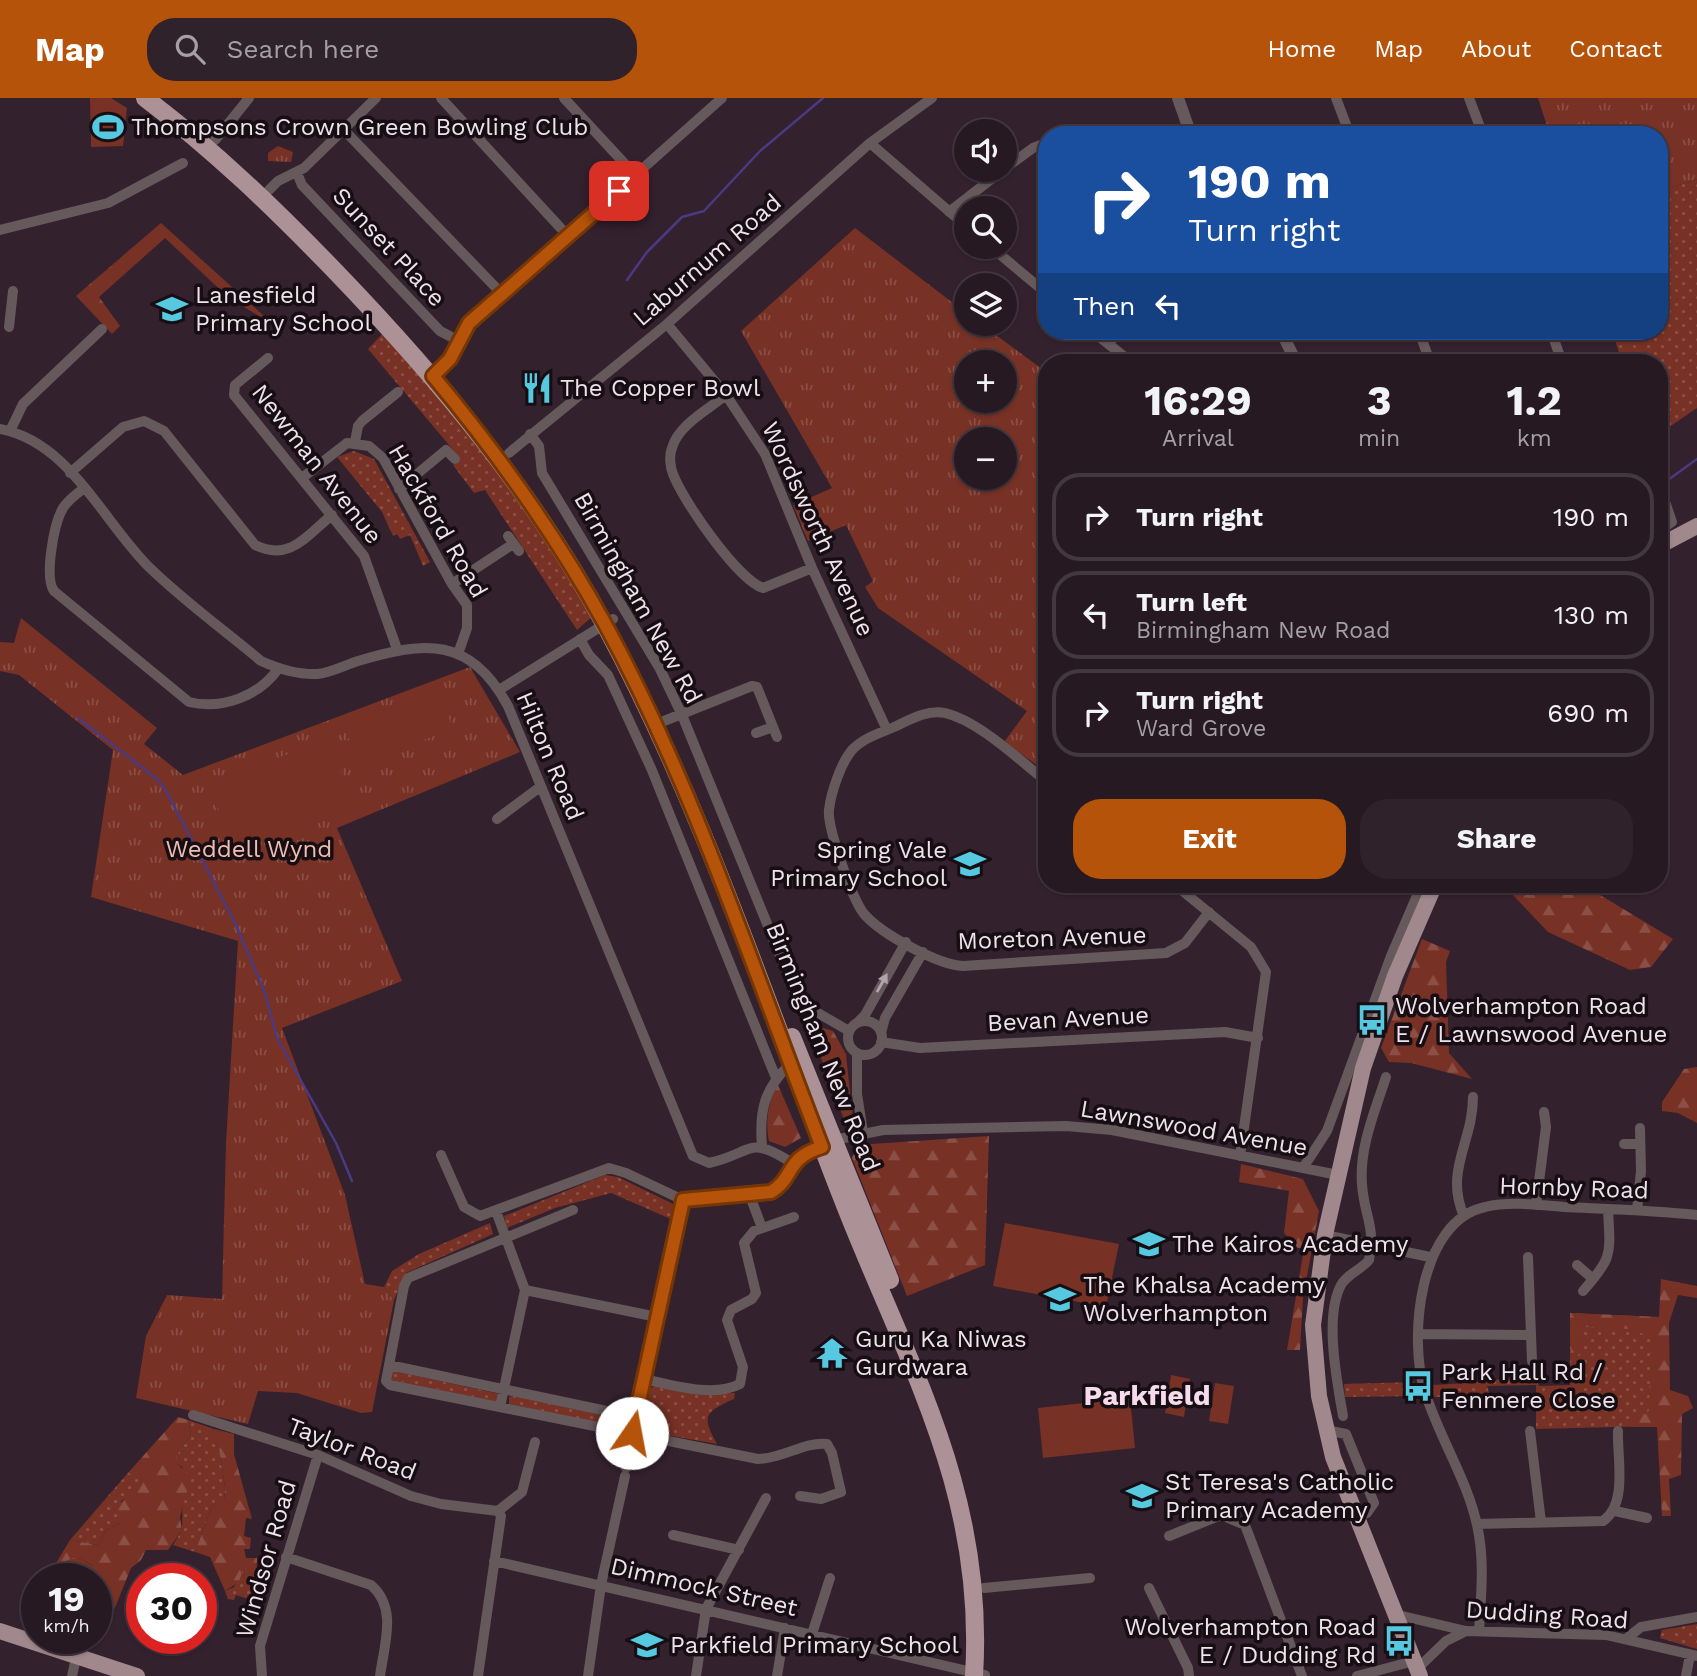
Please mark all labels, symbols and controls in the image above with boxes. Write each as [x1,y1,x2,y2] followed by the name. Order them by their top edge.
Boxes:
[147,18,637,81] search box
[35,30,105,69] text: Map
[171,30,209,68] icon: search
[227,34,379,64] text: Search here
[1268,35,1336,63] text: Home
[1374,35,1423,63] text: Map
[1461,35,1531,63] text: About
[1569,35,1662,63] text: Contact
[91,110,125,144] sports icon: Thompsons Crown Green Bowling Club
[131,113,588,141] place label: Thompsons Crown Green Bowling Club
[954,119,1017,490] map controls
[954,119,1017,182] button: sound
[1188,152,1331,210] text: 190 m
[1073,154,1164,245] icon: right
[589,161,649,221] pin
[600,172,638,210] icon: arrive
[327,182,451,312] street label: Sunset Place
[627,188,787,332] street label: Laburnum Road
[954,196,1017,259] button: search
[1188,211,1340,249] text: Turn right
[954,273,1017,336] button: layers
[195,281,373,337] place label: Lanesfield Primary School
[1149,287,1187,325] icon: left
[1073,291,1135,321] text: Then
[155,292,189,326] school or university icon: Lanesfield Primary School
[954,350,1017,413] button: +
[520,371,554,405] restaurant icon: The Copper Bowl
[560,374,761,402] place label: The Copper Bowl
[1144,376,1252,425] text: 16:29
[1367,376,1392,425] text: 3
[1506,376,1562,425] text: 1.2
[246,379,388,549] street label: Newman Avenue
[756,417,880,641] street label: Wordsworth Avenue
[1162,425,1234,452] text: Arrival
[1358,425,1400,452] text: min
[1517,425,1552,452] text: km
[954,427,1017,490] button: −
[383,439,493,603] street label: Hackford Road
[568,487,708,709] street label: Birmingham New Rd
[1077,498,1115,536] icon: right
[1136,502,1263,532] text: Turn right
[1553,502,1629,532] text: 190 m
[1136,587,1247,617] text: Turn left
[1077,596,1115,634] icon: left
[1554,600,1629,630] text: 130 m
[1136,617,1390,644] text: Birmingham New Road
[1136,685,1263,715] text: Turn right
[510,687,590,825] street label: Hilton Road
[1077,694,1115,732] icon: right
[1547,698,1629,728] text: 690 m
[1136,715,1266,742] text: Ward Grove
[1073,799,1346,879] button: Exit
[1360,799,1633,879] button: Share
[166,835,332,863] park label: Weddell Wynd
[770,836,948,892] place label: Spring Vale Primary School
[953,847,987,881] school or university icon: Spring Vale Primary School
[760,919,886,1175] street label: Birmingham New Road
[957,921,1147,955] street label: Moreton Avenue
[876,974,888,993] one-way arrow
[1395,992,1667,1048] place label: Wolverhampton Road E / Lawnswood Avenue
[986,1001,1150,1037] street label: Bevan Avenue
[1355,1003,1389,1037] bus stop icon: Wolverhampton Road E / Lawnswood Avenue
[1078,1094,1310,1162] street label: Lawnswood Avenue
[1499,1171,1649,1205] street label: Hornby Road
[1132,1227,1166,1261] school or university icon: The Kairos Academy
[1172,1230,1409,1258] place label: The Kairos Academy
[1083,1271,1325,1327] place label: The Khalsa Academy Wolverhampton
[1043,1282,1077,1316] school or university icon: The Khalsa Academy Wolverhampton
[855,1325,1027,1381] place label: Guru Ka Niwas Gurdwara
[815,1336,849,1370] temple icon: Guru Ka Niwas Gurdwara
[1441,1358,1616,1414] place label: Park Hall Rd / Fenmere Close
[1401,1369,1435,1403] bus stop icon: Park Hall Rd / Fenmere Close
[1083,1379,1211,1412] district label: Parkfield
[595,1396,669,1470] position arrow
[284,1412,420,1486] street label: Taylor Road
[1165,1468,1394,1524] place label: St Teresa's Catholic Primary Academy
[230,1477,302,1641] street label: Windsor Road
[1125,1479,1159,1513] school or university icon: St Teresa's Catholic Primary Academy
[608,1552,800,1622] street label: Dimmock Street
[126,1563,217,1654] speed limit sign: 30
[48,1578,85,1620] text: 19
[1465,1595,1629,1635] street label: Dudding Road
[1124,1613,1376,1669] place label: Wolverhampton Road E / Dudding Rd
[43,1615,90,1636] text: km/h
[1382,1624,1416,1658] bus stop icon: Wolverhampton Road E / Dudding Rd
[630,1628,664,1662] school or university icon: Parkfield Primary School
[670,1631,959,1659] place label: Parkfield Primary School

